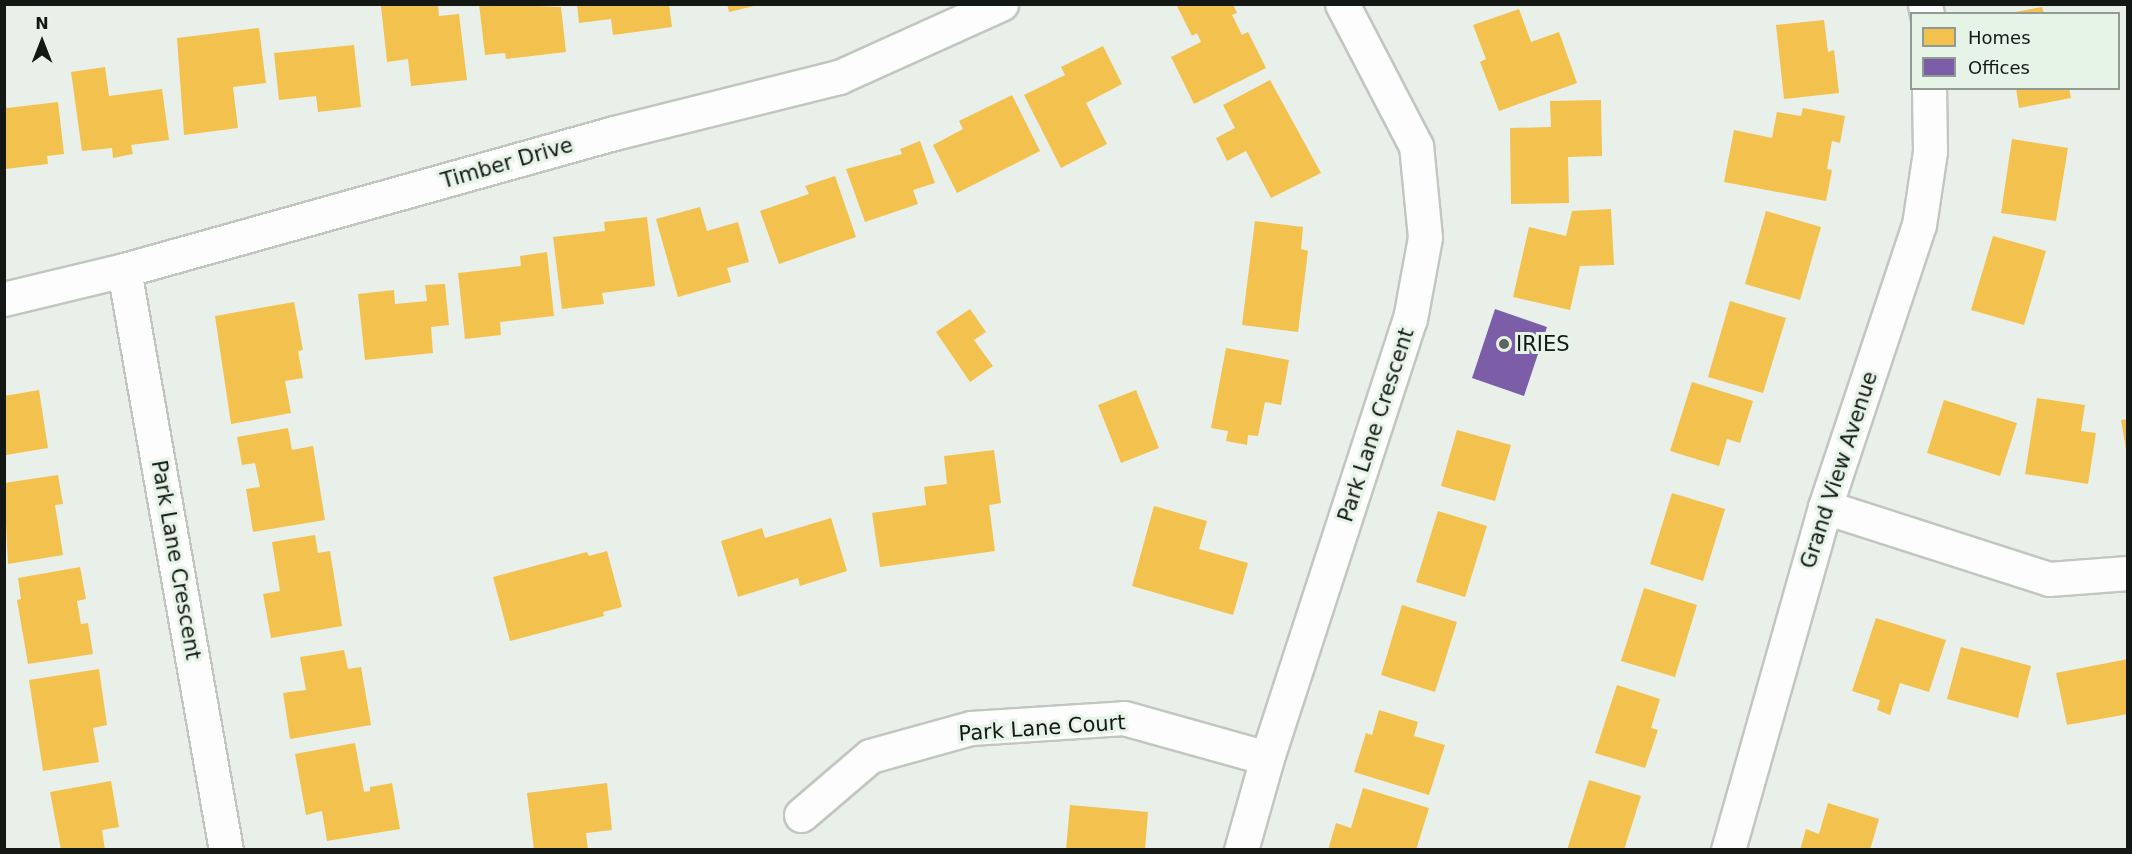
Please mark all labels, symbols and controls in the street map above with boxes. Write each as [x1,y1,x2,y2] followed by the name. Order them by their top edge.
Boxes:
[12,12,72,72] north arrow
[1910,12,2120,90] legend
[35,14,49,33] text: N
[1968,27,2031,48] text: Homes
[1968,57,2030,78] text: Offices
[438,132,576,194] street label: Timber Drive
[1333,325,1419,525] street label: Park Lane Crescent
[1516,331,1570,357] place label: IRIES
[1497,337,1511,351] marker: IRIES
[1795,368,1883,572] street label: Grand View Avenue
[146,458,206,662] street label: Park Lane Crescent
[958,710,1126,746] street label: Park Lane Court

